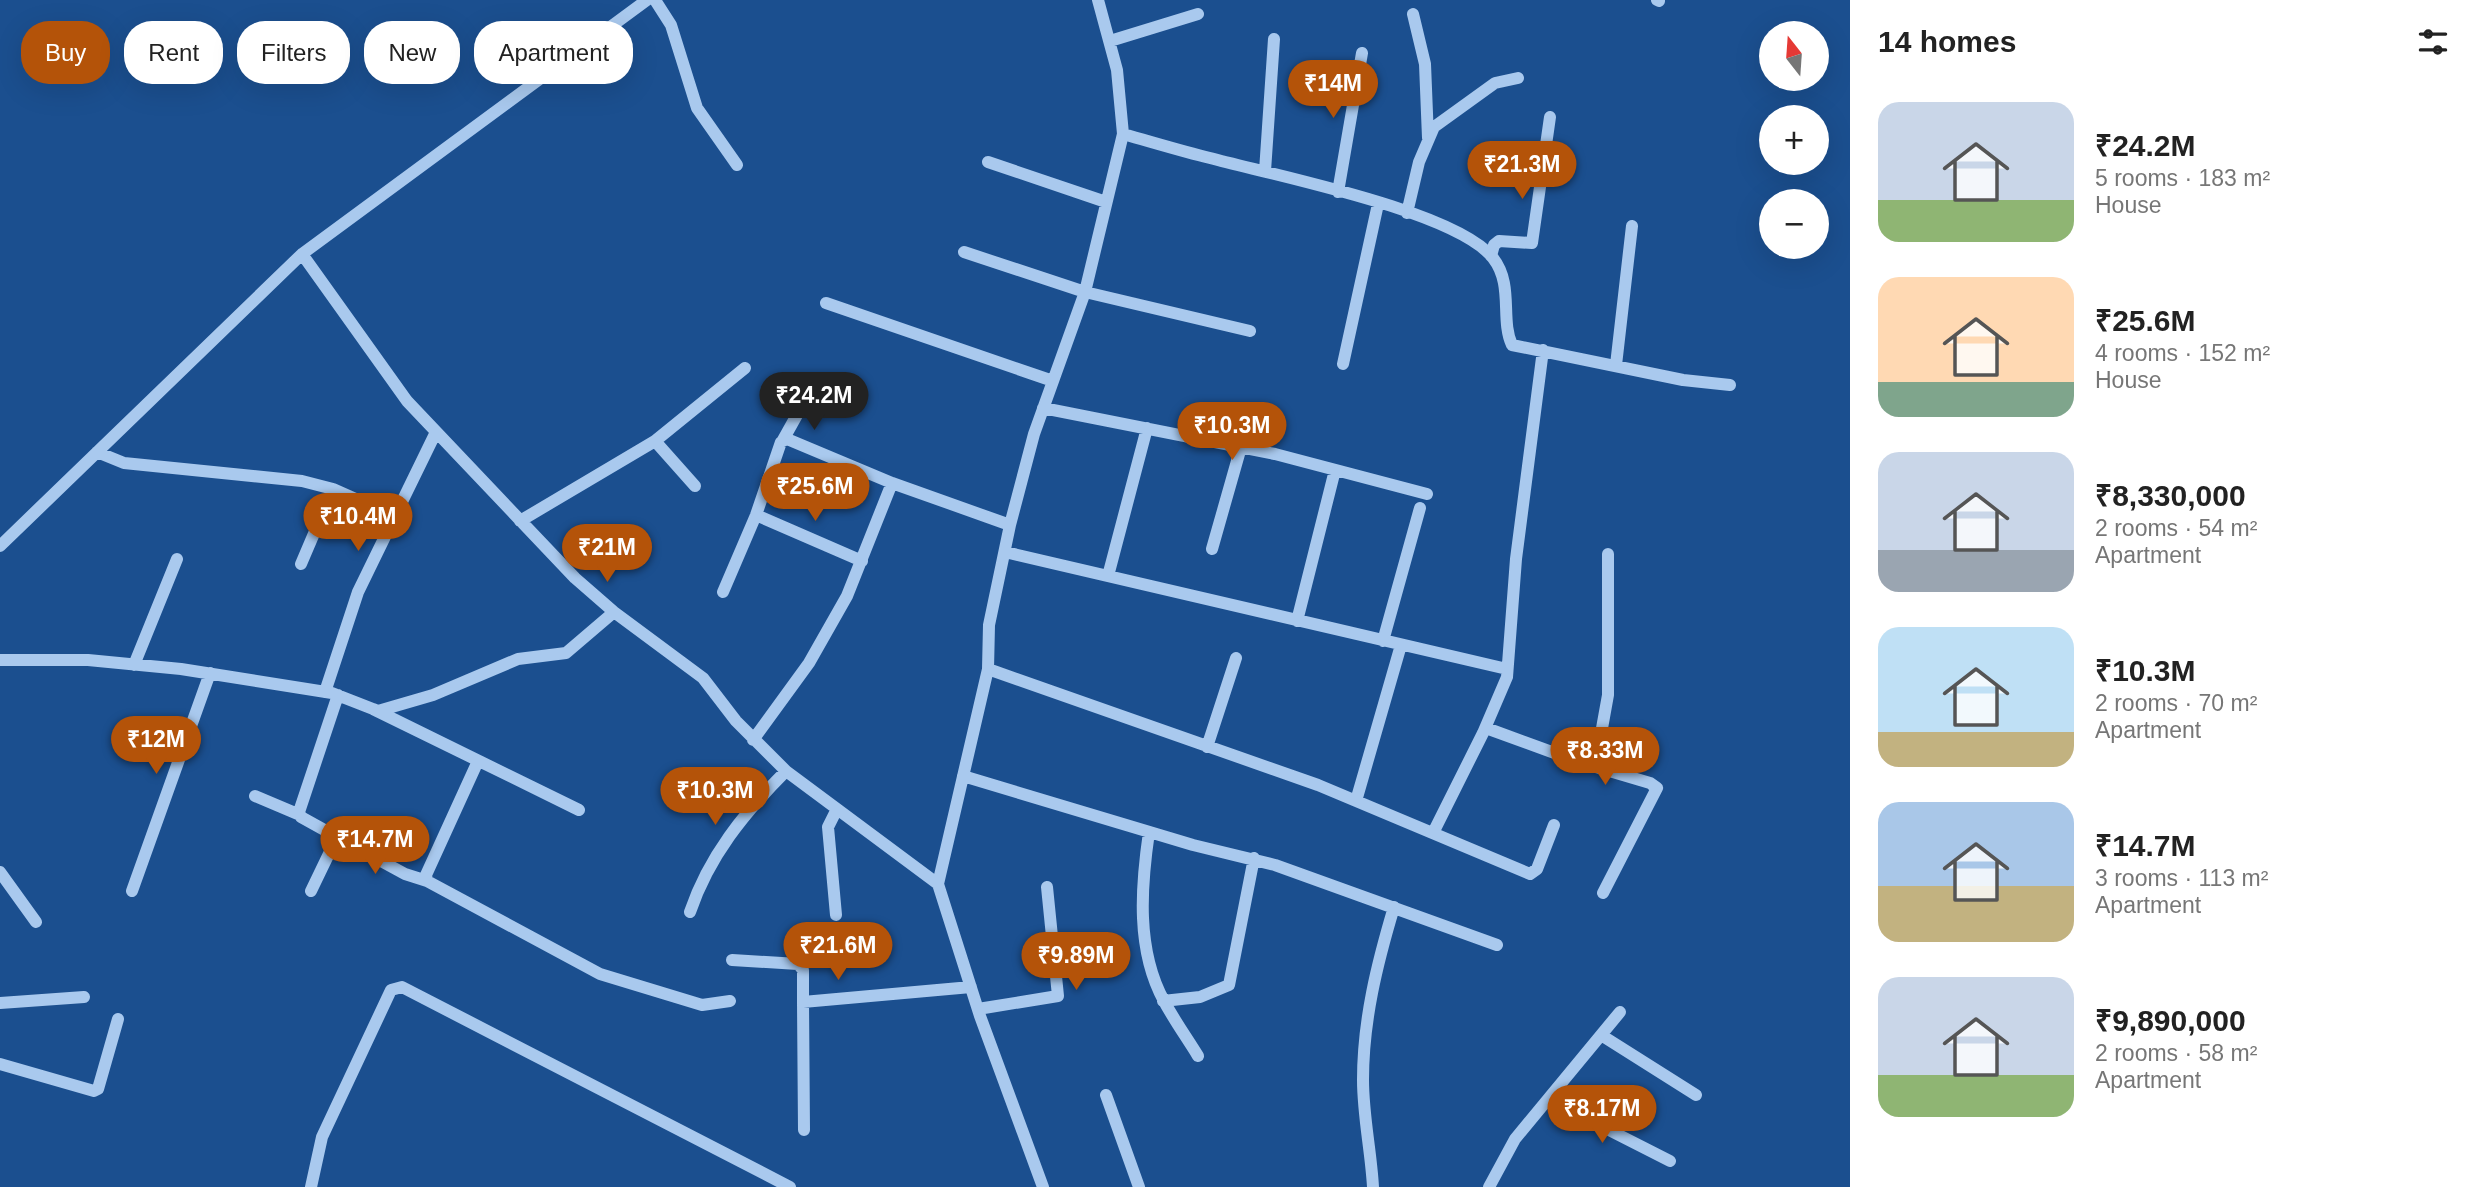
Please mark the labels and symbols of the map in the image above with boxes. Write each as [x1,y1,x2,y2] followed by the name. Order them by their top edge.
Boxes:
[1759,21,1829,91] north arrow
[1292,60,1374,120] pin: ₹14M
[1465,142,1579,201] pin: ₹21.3M
[757,372,871,432] pin: ₹24.2M
[1175,402,1289,462] pin: ₹10.3M
[758,463,872,523] pin: ₹25.6M
[301,494,415,553] pin: ₹10.4M
[566,524,648,584] pin: ₹21M
[115,716,197,776] pin: ₹12M
[1548,728,1662,787] pin: ₹8.33M
[658,768,772,827] pin: ₹10.3M
[318,816,432,876] pin: ₹14.7M
[781,922,895,982] pin: ₹21.6M
[1019,932,1133,992] pin: ₹9.89M
[1545,1086,1659,1145] pin: ₹8.17M

